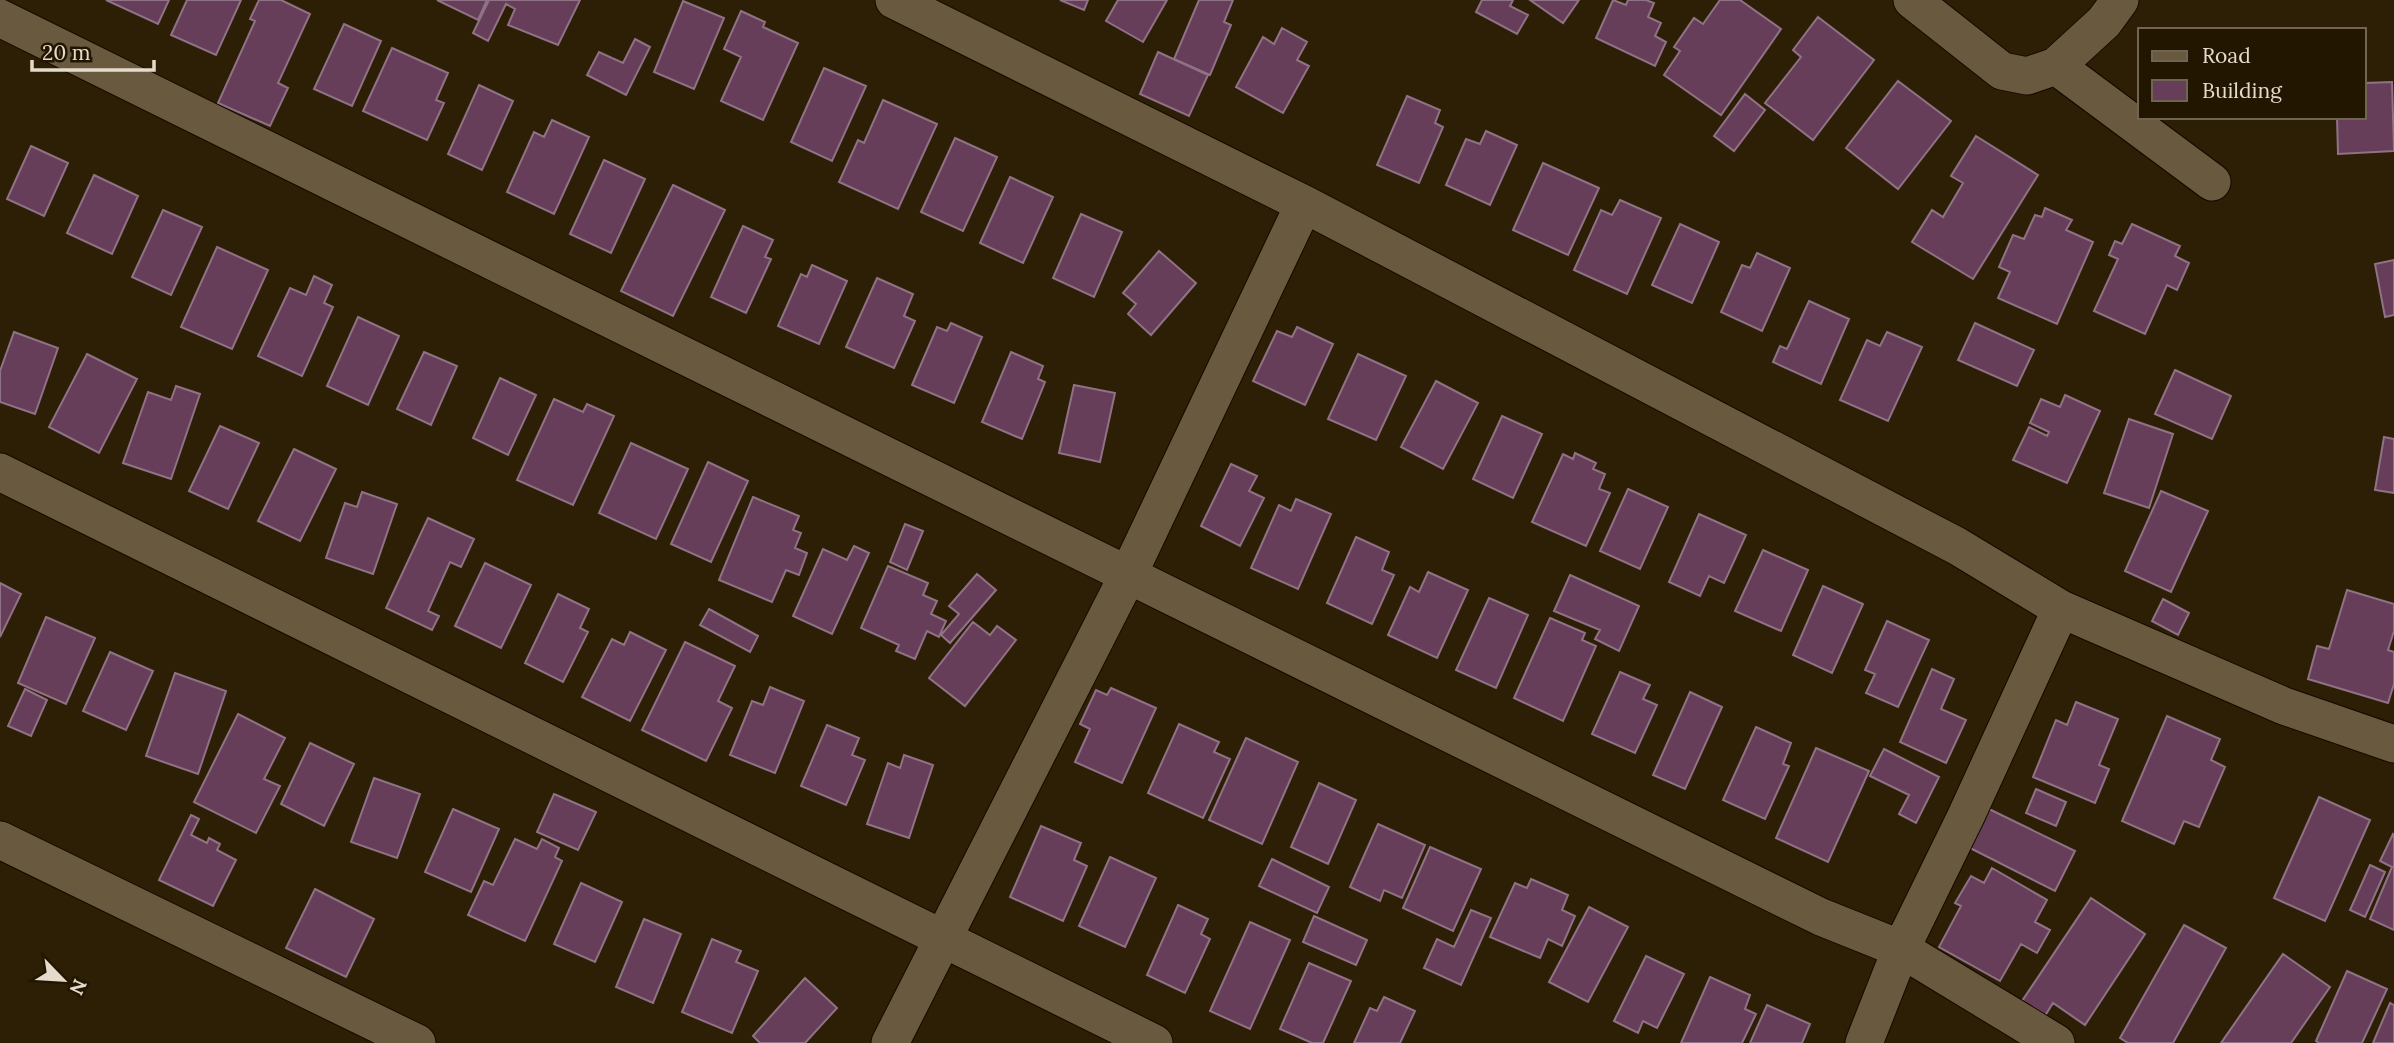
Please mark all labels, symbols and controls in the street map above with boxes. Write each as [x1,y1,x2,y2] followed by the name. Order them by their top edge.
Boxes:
[32,28,154,72] scale bar
[2138,28,2366,119] legend
[42,39,91,66] text: 20 m
[2202,42,2251,69] text: Road
[2202,77,2282,104] text: Building
[28,945,98,1015] north arrow
[64,975,92,999] text: N

